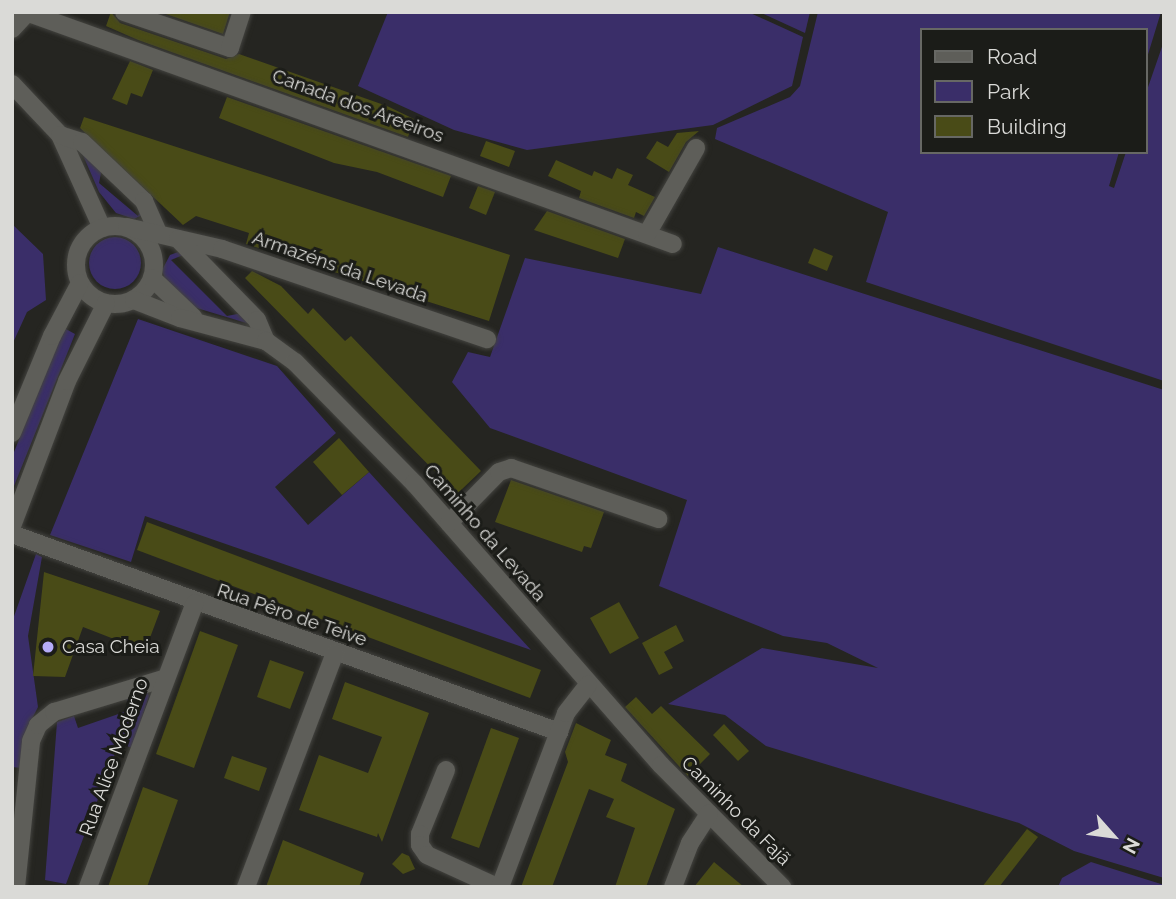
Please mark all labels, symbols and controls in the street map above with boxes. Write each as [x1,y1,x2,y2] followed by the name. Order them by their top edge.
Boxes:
[920,28,1148,154] legend
[987,44,1037,69] text: Road
[269,64,447,148] street label: Canada dos Areeiros
[987,79,1030,104] text: Park
[987,114,1067,139] text: Building
[249,226,431,308] street label: Armazéns da Levada
[419,460,551,606] street label: Caminho da Levada
[214,579,370,651] street label: Rua Pêro de Teive
[62,636,160,658] place label: Casa Cheia
[40,639,56,655] marker: Casa Cheia
[75,675,153,839] street label: Rua Alice Moderno
[677,752,795,870] street label: Caminho da Fajã
[1078,801,1148,871] north arrow
[1118,834,1145,857] text: N

